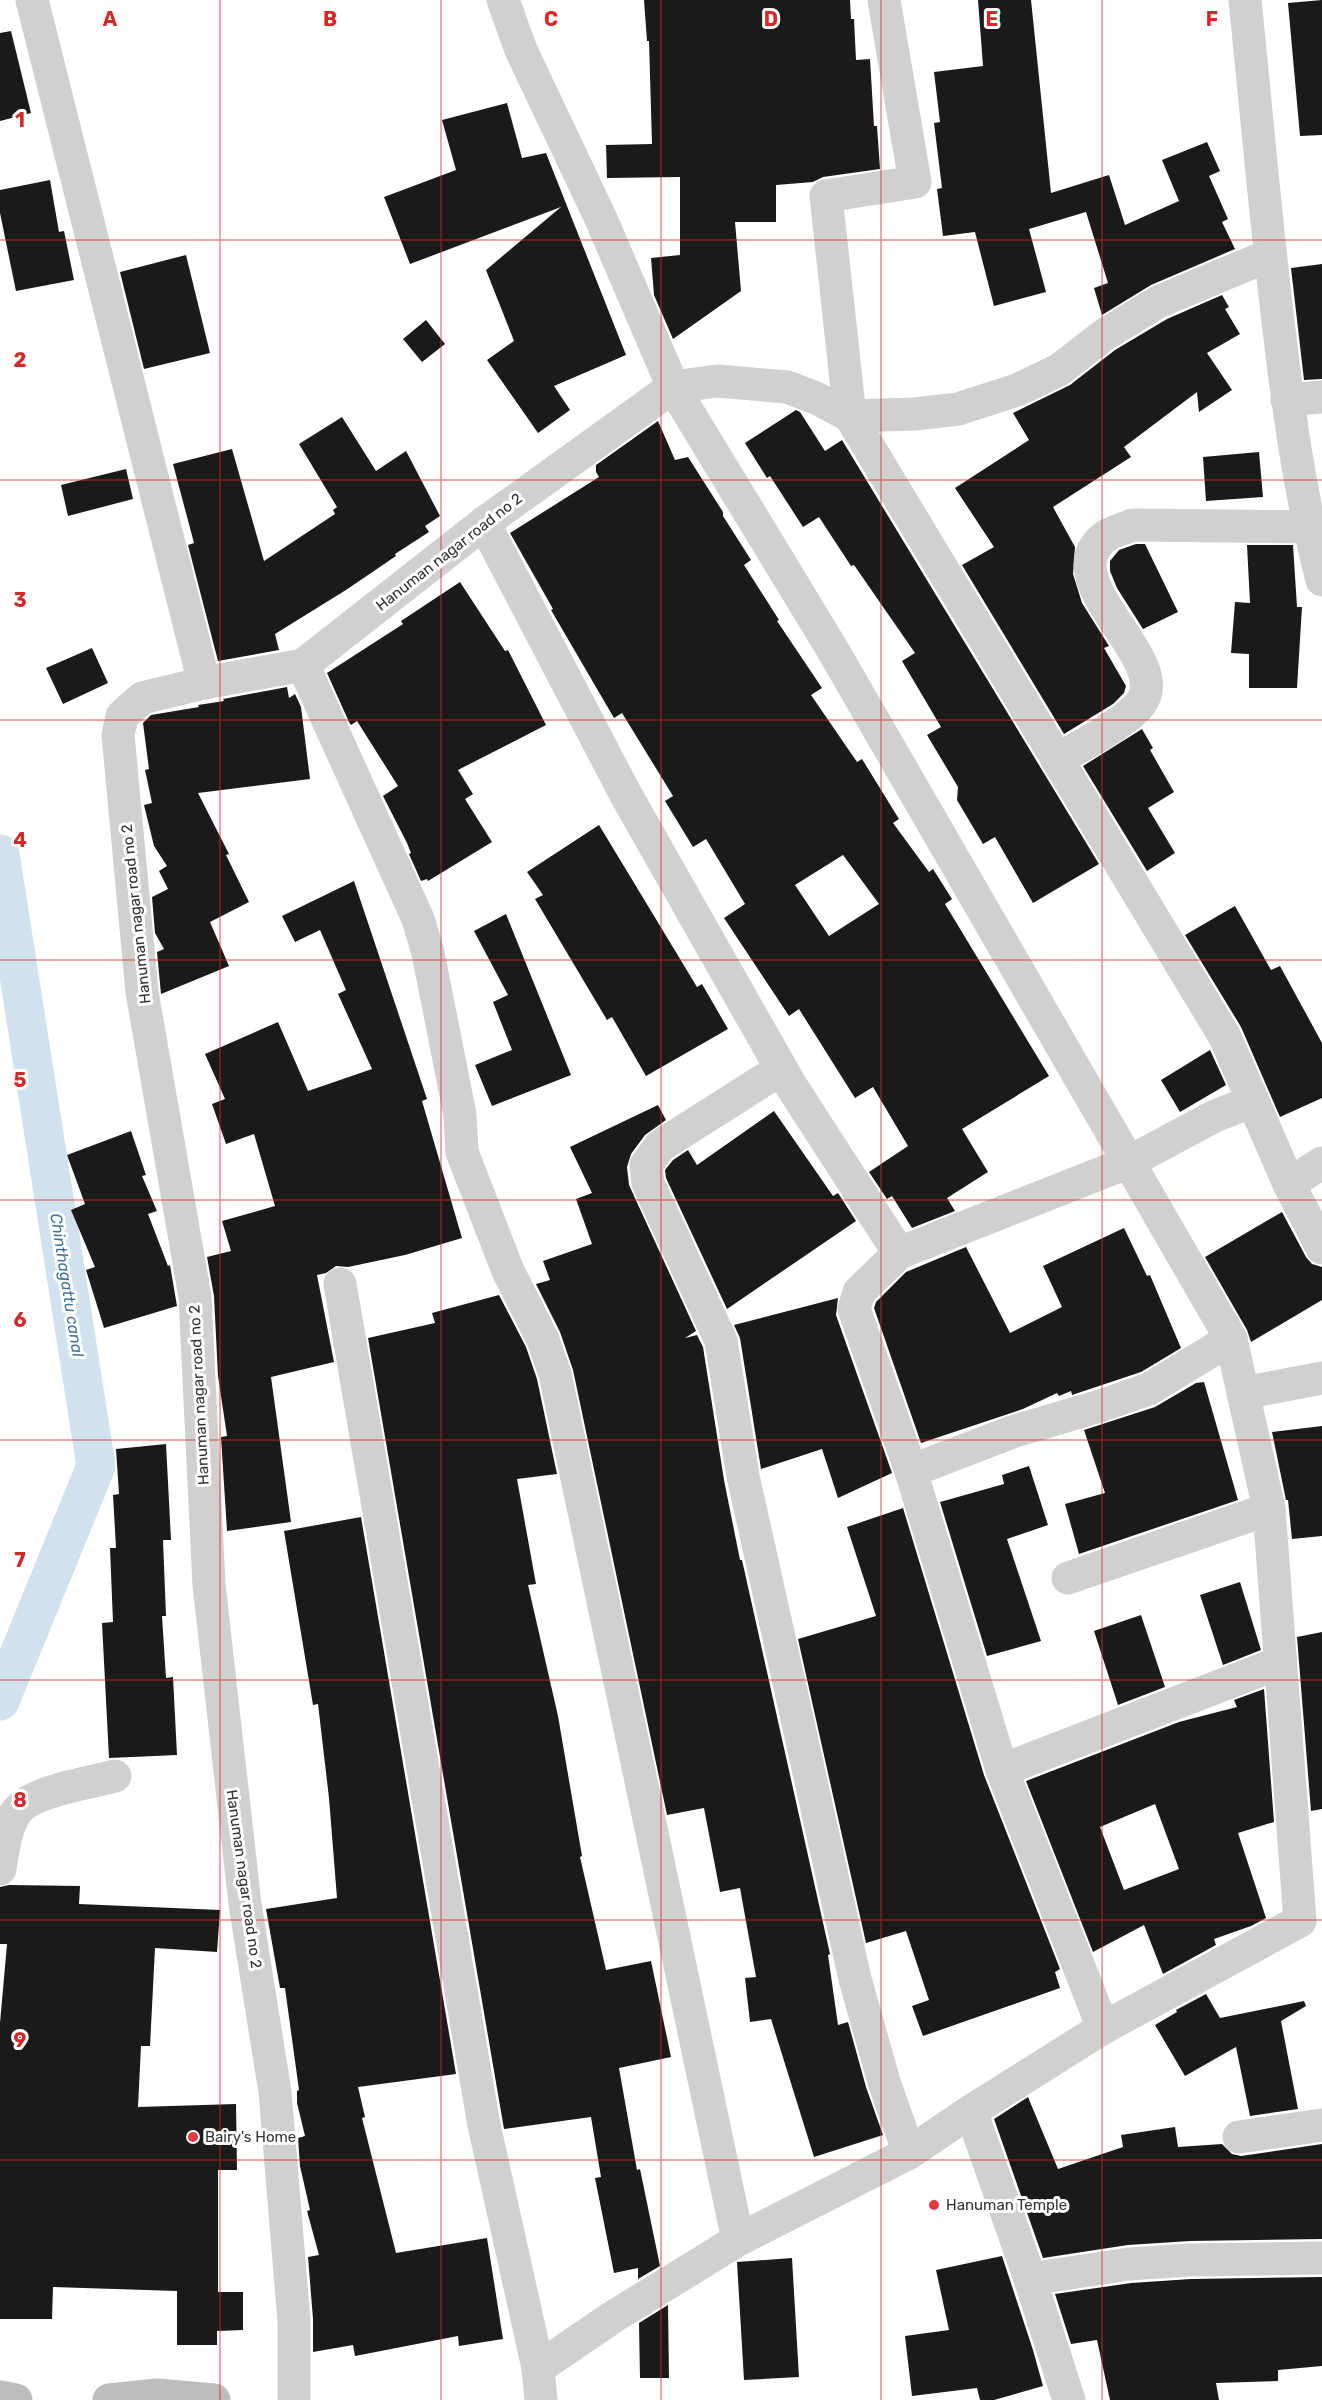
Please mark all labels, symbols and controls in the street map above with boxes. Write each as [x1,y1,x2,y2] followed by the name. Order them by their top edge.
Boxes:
[103,7,118,31] text: A
[323,7,337,31] text: B
[544,7,558,31] text: C
[764,7,778,31] text: D
[986,7,998,31] text: E
[1206,7,1218,31] text: F
[15,108,25,132] text: 1
[14,348,27,372] text: 2
[372,489,526,615] street label: Hanuman nagar road no 2
[13,588,27,612] text: 3
[118,823,154,1005] street label: Hanuman nagar road no 2
[13,828,27,852] text: 4
[14,1068,27,1092] text: 5
[46,1212,88,1359] water label: Chinthagattu canal
[185,1304,213,1486] street label: Hanuman nagar road no 2
[13,1308,27,1332] text: 6
[14,1548,26,1572] text: 7
[13,1788,27,1812] text: 8
[223,1788,265,1970] street label: Hanuman nagar road no 2
[14,2028,27,2052] text: 9
[205,2128,296,2146] place label: Bairy's Home
[186,2130,200,2144] marker: Bairy's Home
[946,2196,1067,2214] place label: Hanuman Temple
[927,2198,941,2212] marker: Hanuman Temple

